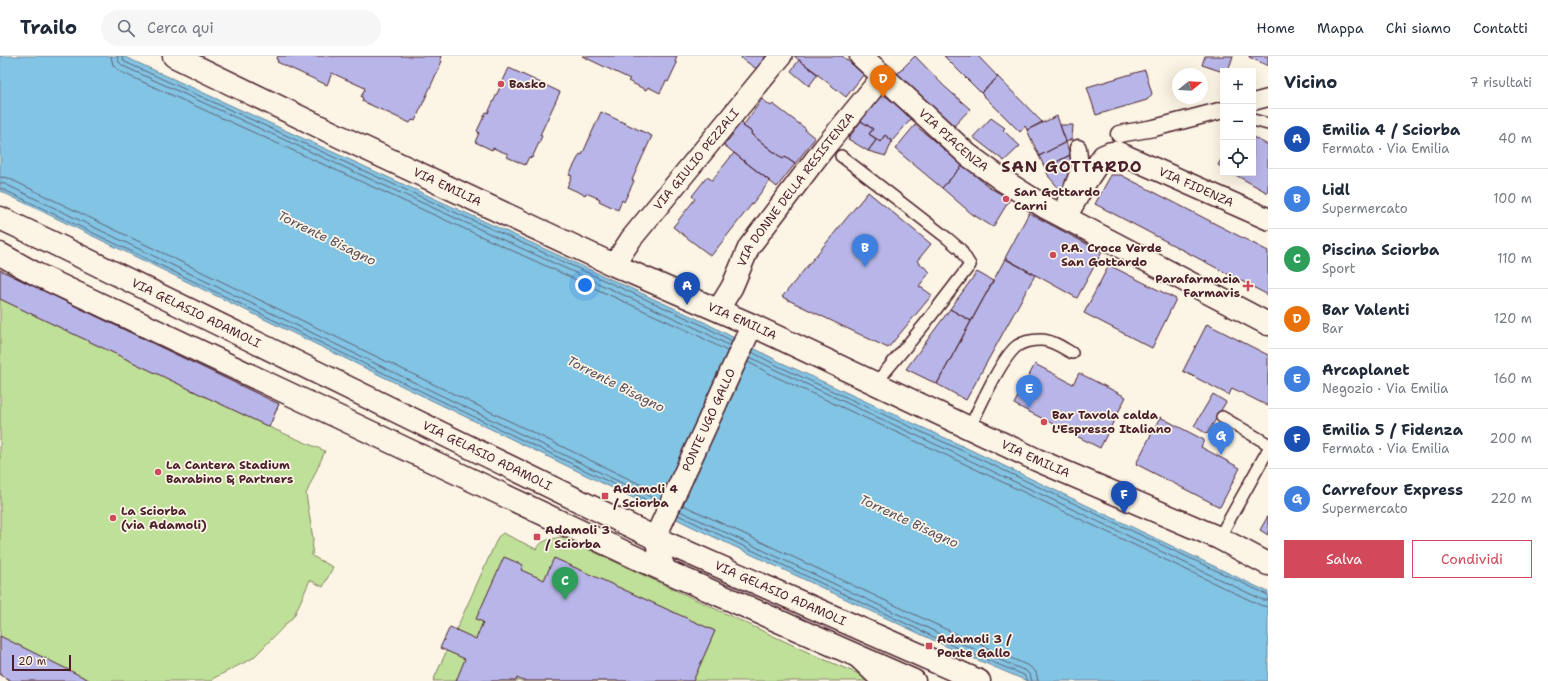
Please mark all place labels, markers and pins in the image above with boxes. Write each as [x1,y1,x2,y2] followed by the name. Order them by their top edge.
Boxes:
[870,65,896,98] pin: D
[509,76,546,92] place label: Basko
[496,79,506,89] marker: Basko
[1014,184,1100,214] place label: San Gottardo Carni
[1001,194,1011,204] marker: San Gottardo Carni
[852,234,878,267] pin: B
[1061,240,1162,270] place label: P.A. Croce Verde San Gottardo
[1048,250,1058,260] marker: P.A. Croce Verde San Gottardo
[1155,271,1241,301] place label: Parafarmacia Farmavis
[674,272,700,305] pin: A
[1243,281,1253,291] marker: Parafarmacia Farmavis
[1016,375,1042,408] pin: E
[1052,407,1172,437] place label: Bar Tavola calda L'Espresso Italiano
[1039,417,1049,427] marker: Bar Tavola calda L'Espresso Italiano
[1208,422,1234,455] pin: G
[166,457,293,487] place label: La Cantera Stadium Barabino & Partners
[153,467,163,477] marker: La Cantera Stadium Barabino & Partners
[613,481,678,511] place label: Adamoli 4 / Sciorba
[1111,481,1137,514] pin: F
[600,491,610,501] marker: Adamoli 4 / Sciorba
[121,503,207,533] place label: La Sciorba (via Adamoli)
[108,513,118,523] marker: La Sciorba (via Adamoli)
[545,522,610,552] place label: Adamoli 3 / Sciorba
[532,532,542,542] marker: Adamoli 3 / Sciorba
[552,567,578,600] pin: C
[937,631,1012,661] place label: Adamoli 3 / Ponte Gallo
[924,641,934,651] marker: Adamoli 3 / Ponte Gallo

